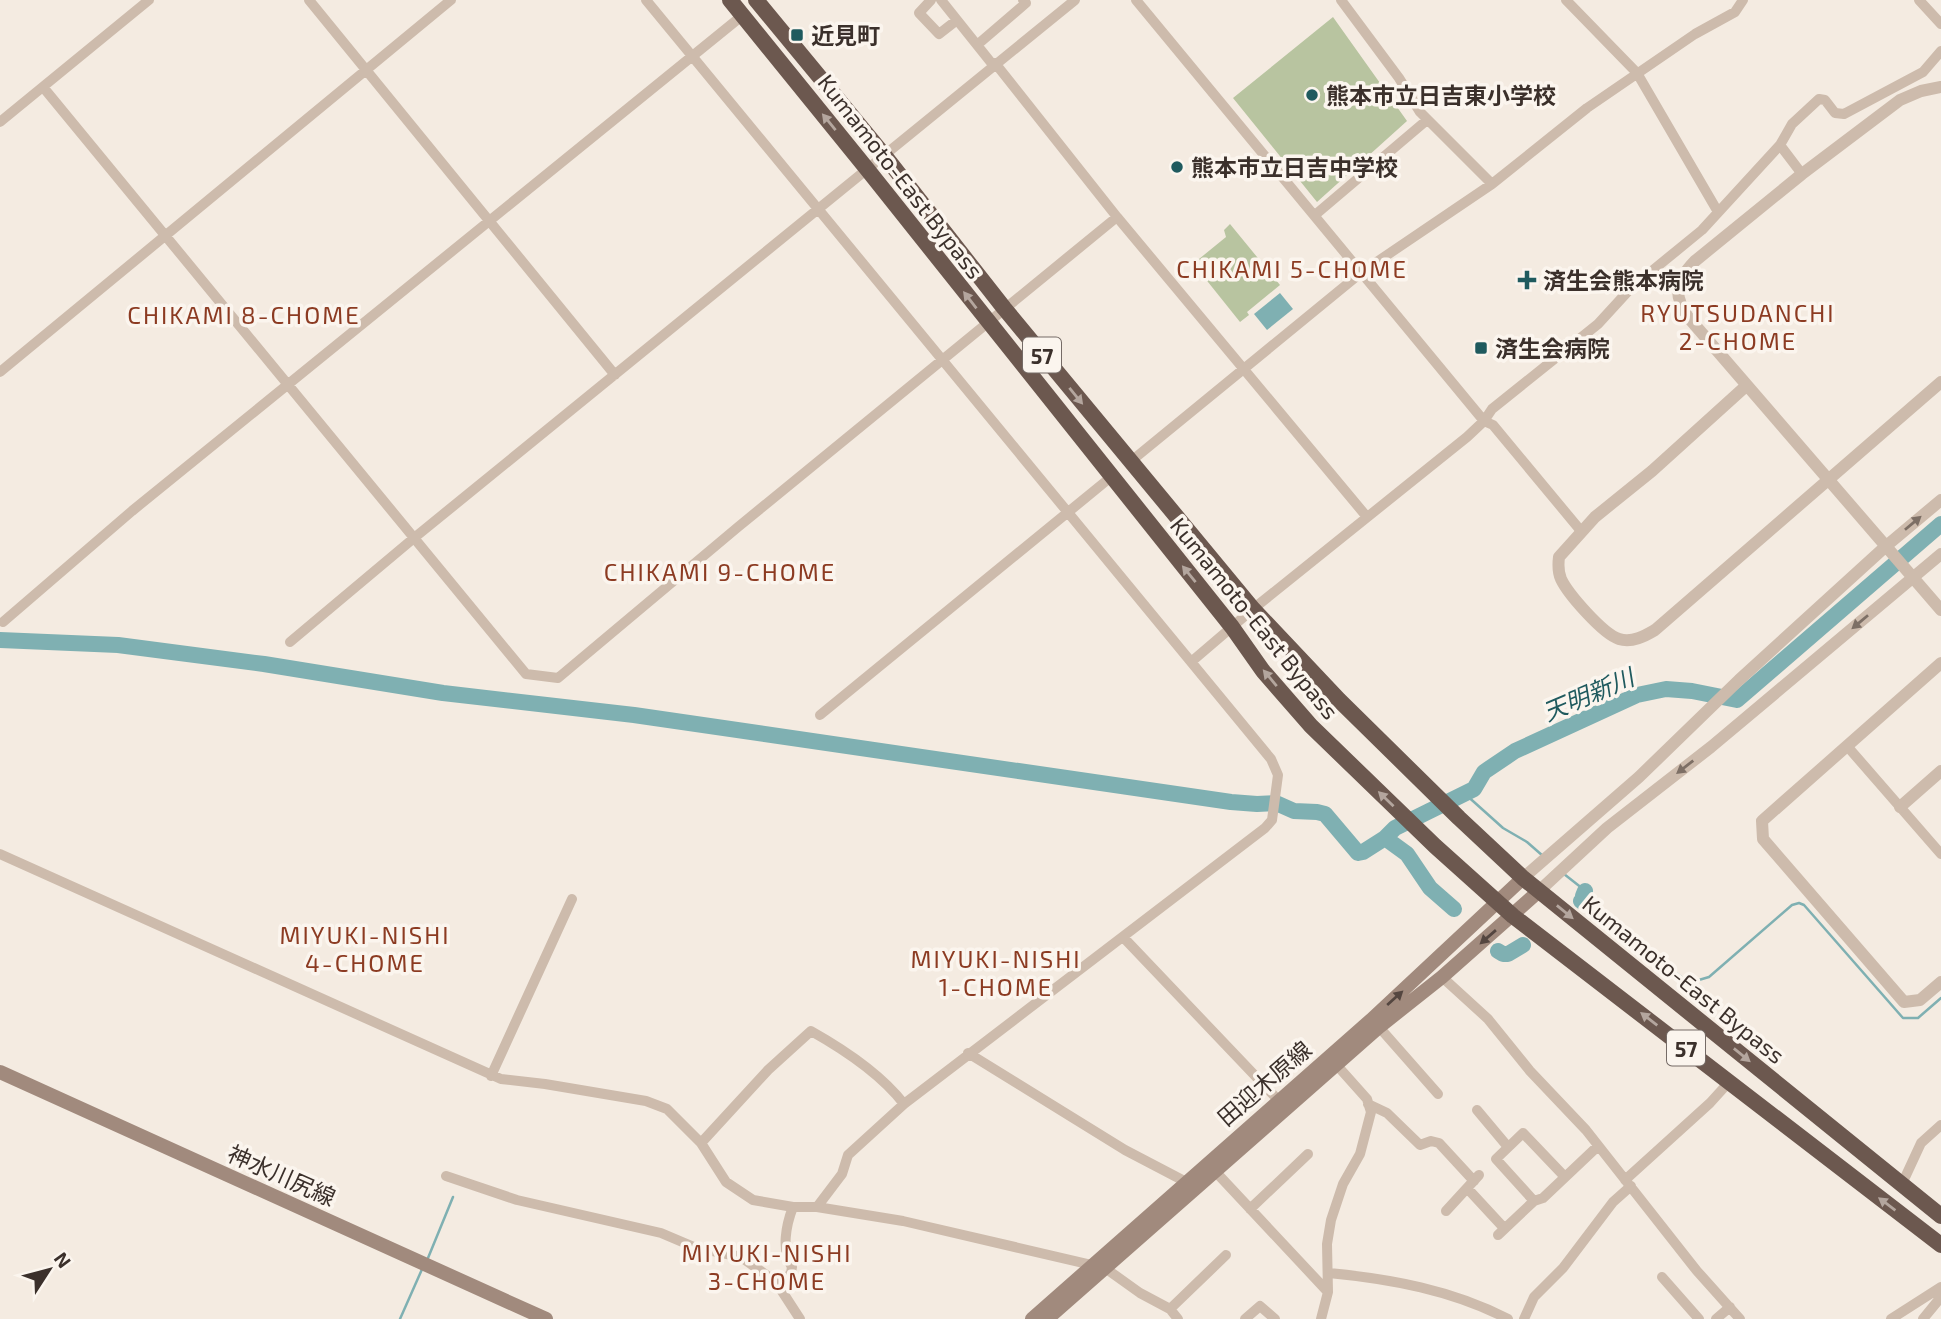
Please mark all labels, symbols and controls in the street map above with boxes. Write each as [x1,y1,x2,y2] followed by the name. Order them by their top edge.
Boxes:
[811,21,880,49] place label: 近見町
[789,27,805,43] marker: 近見町
[813,68,989,284] street label: Kumamoto-East Bypass
[1326,81,1556,109] place label: 熊本市立日吉東小学校
[1304,87,1320,103] marker: 熊本市立日吉東小学校
[822,113,837,131] one-way arrow
[1191,153,1398,181] place label: 熊本市立日吉中学校
[1169,159,1185,175] marker: 熊本市立日吉中学校
[1176,254,1408,283] district label: CHIKAMI 5-CHOME
[1543,266,1704,294] place label: 済生会熊本病院
[1517,270,1537,290] marker: 済生会熊本病院
[963,292,978,310] one-way arrow
[1640,298,1836,355] district label: RYUTSUDANCHI 2-CHOME
[127,300,361,329] district label: CHIKAMI 8-CHOME
[1495,334,1610,362] place label: 済生会病院
[1023,338,1061,372] road number: 57
[1473,340,1489,356] marker: 済生会病院
[1068,387,1083,405] one-way arrow
[1165,511,1345,725] street label: Kumamoto-East Bypass
[1904,515,1922,531] one-way arrow
[604,557,836,586] district label: CHIKAMI 9-CHOME
[1182,565,1197,582] one-way arrow
[1852,614,1869,629] one-way arrow
[1538,661,1641,726] water label: 天明新川
[1262,669,1278,687] one-way arrow
[1676,759,1694,774] one-way arrow
[1378,791,1395,807] one-way arrow
[1577,889,1791,1069] street label: Kumamoto-East Bypass
[1555,905,1573,920] one-way arrow
[279,920,451,977] district label: MIYUKI-NISHI 4-CHOME
[1480,929,1497,944] one-way arrow
[910,944,1082,1001] district label: MIYUKI-NISHI 1-CHOME
[1386,990,1403,1006] one-way arrow
[1640,1012,1658,1027] one-way arrow
[1667,1030,1705,1066] road number: 57
[1211,1035,1317,1131] street label: 田迎木原線
[1733,1047,1750,1062] one-way arrow
[224,1139,340,1211] street label: 神水川尻線
[1877,1197,1896,1211] one-way arrow
[14,1235,84,1305] north arrow
[681,1238,853,1295] district label: MIYUKI-NISHI 3-CHOME
[50,1247,76,1272] text: N

